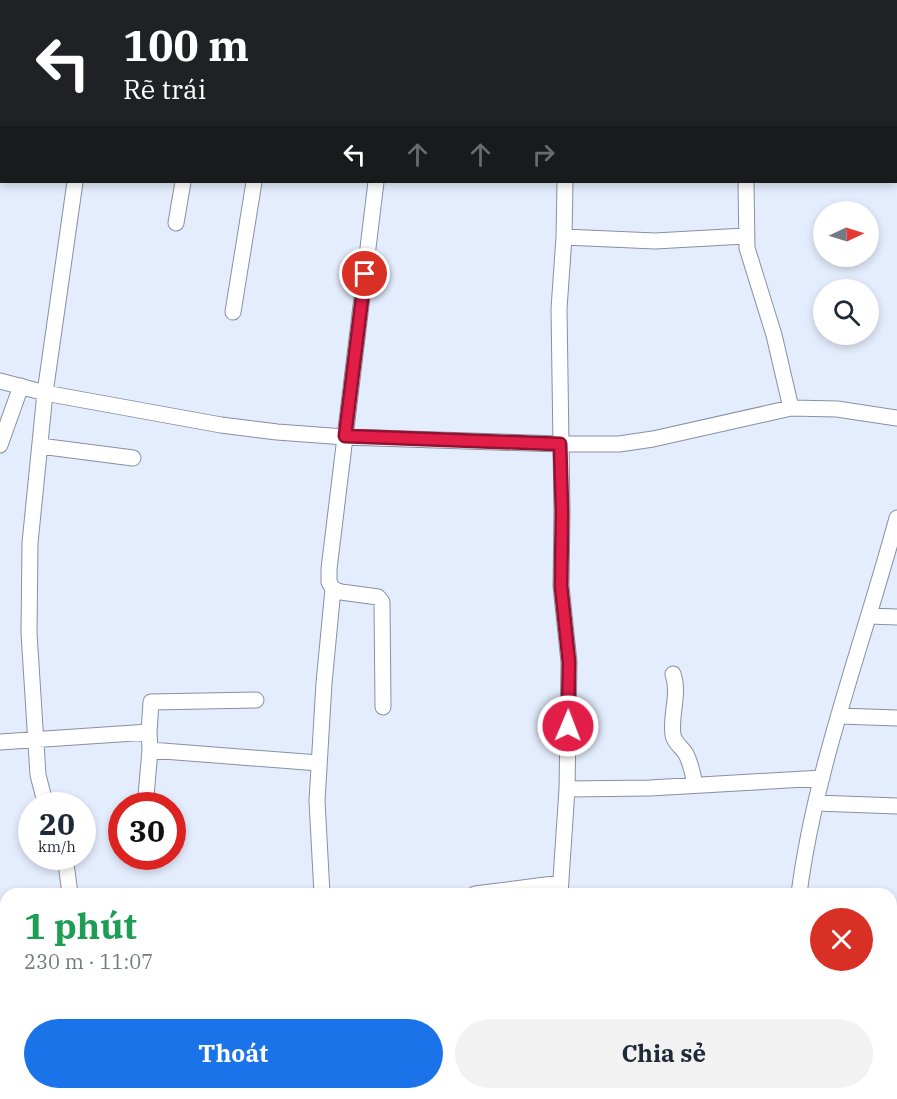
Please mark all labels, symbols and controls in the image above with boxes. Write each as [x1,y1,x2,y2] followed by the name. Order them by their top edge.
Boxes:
[123,18,249,73] text: 100 m
[24,24,102,102] icon: left
[123,71,206,106] text: Rẽ trái
[338,138,371,171] icon: left
[401,138,434,171] icon: ahead
[464,138,497,171] icon: ahead
[527,138,560,171] icon: right
[813,201,879,267] north arrow
[813,201,879,345] map controls
[339,248,390,299] pin
[348,257,381,290] icon: arrive
[813,279,879,345] button: search
[536,694,600,758] position arrow
[108,792,186,870] speed limit sign: 30
[39,804,75,843] text: 20
[38,837,76,856] text: km/h
[24,902,137,949] text: 1 phút
[810,908,873,971] button: close
[24,948,153,975] text: 230 m · 11:07
[24,1019,443,1088] button: Thoát
[455,1019,873,1088] button: Chia sẻ

